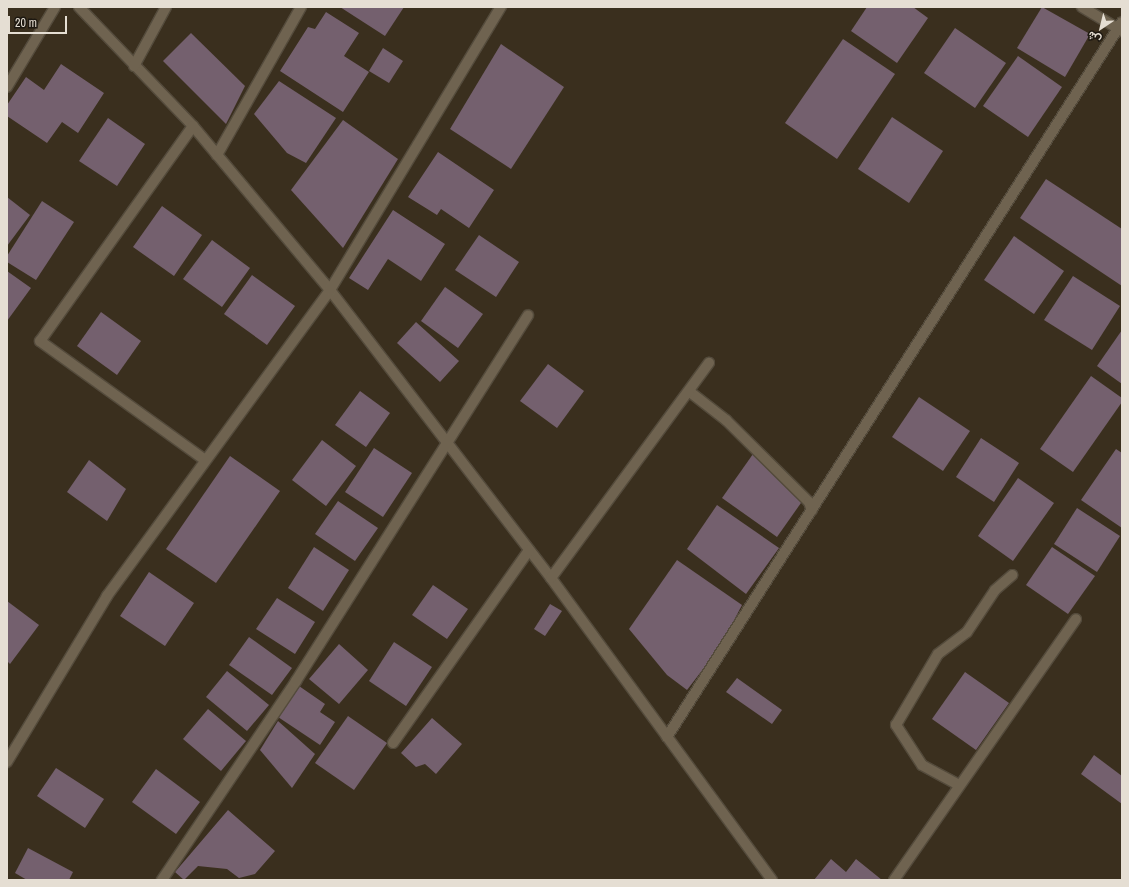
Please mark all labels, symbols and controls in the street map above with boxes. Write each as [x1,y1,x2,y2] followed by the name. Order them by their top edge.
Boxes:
[10,8,69,34] scale bar
[1081,8,1121,48] north arrow
[15,15,37,31] text: 20 m
[1085,28,1104,47] text: ش

